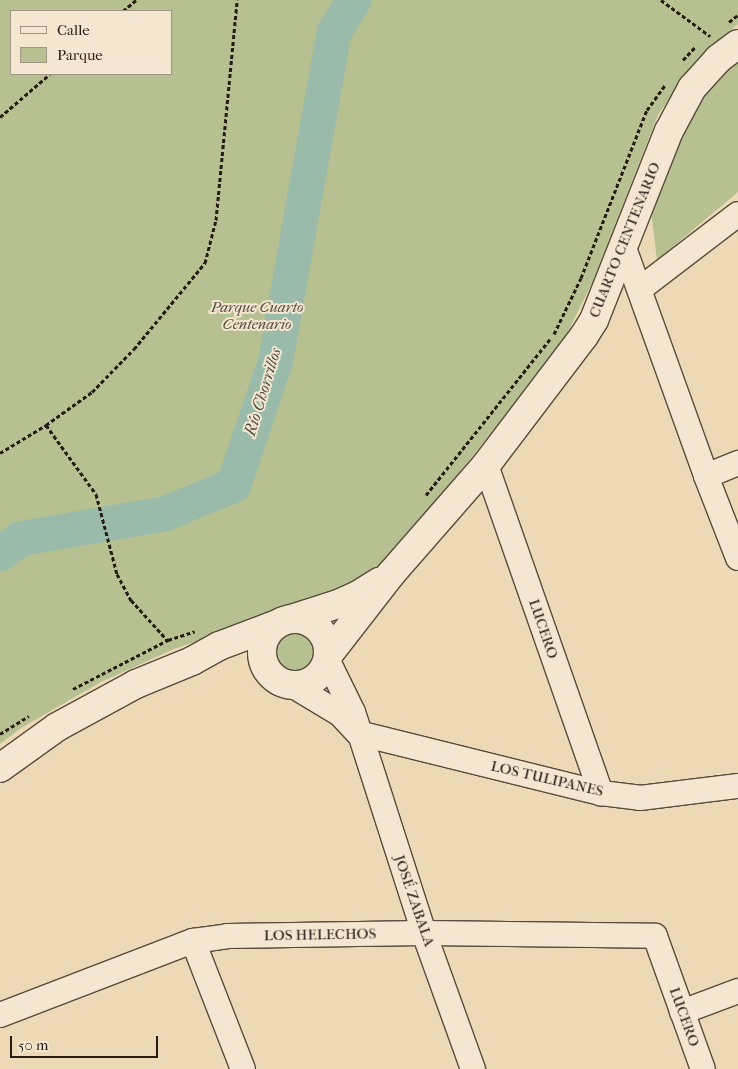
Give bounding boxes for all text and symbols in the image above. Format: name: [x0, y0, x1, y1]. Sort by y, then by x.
legend: [10, 10, 172, 75]
text: Calle: [57, 21, 90, 39]
text: Parque: [57, 46, 103, 64]
street label: CUARTO CENTENARIO: [586, 160, 664, 320]
park label: Parque Cuarto Centenario: [211, 298, 303, 333]
water label: Río Chorrillos: [241, 346, 285, 438]
street label: LUCERO: [524, 597, 562, 661]
street label: LOS TULIPANES: [489, 757, 605, 801]
street label: JOSÉ ZABALA: [390, 853, 438, 949]
street label: LOS HELECHOS: [264, 925, 376, 945]
street label: LUCERO: [665, 985, 703, 1049]
scale bar: [12, 1026, 160, 1058]
text: 50 m: [18, 1036, 48, 1054]

